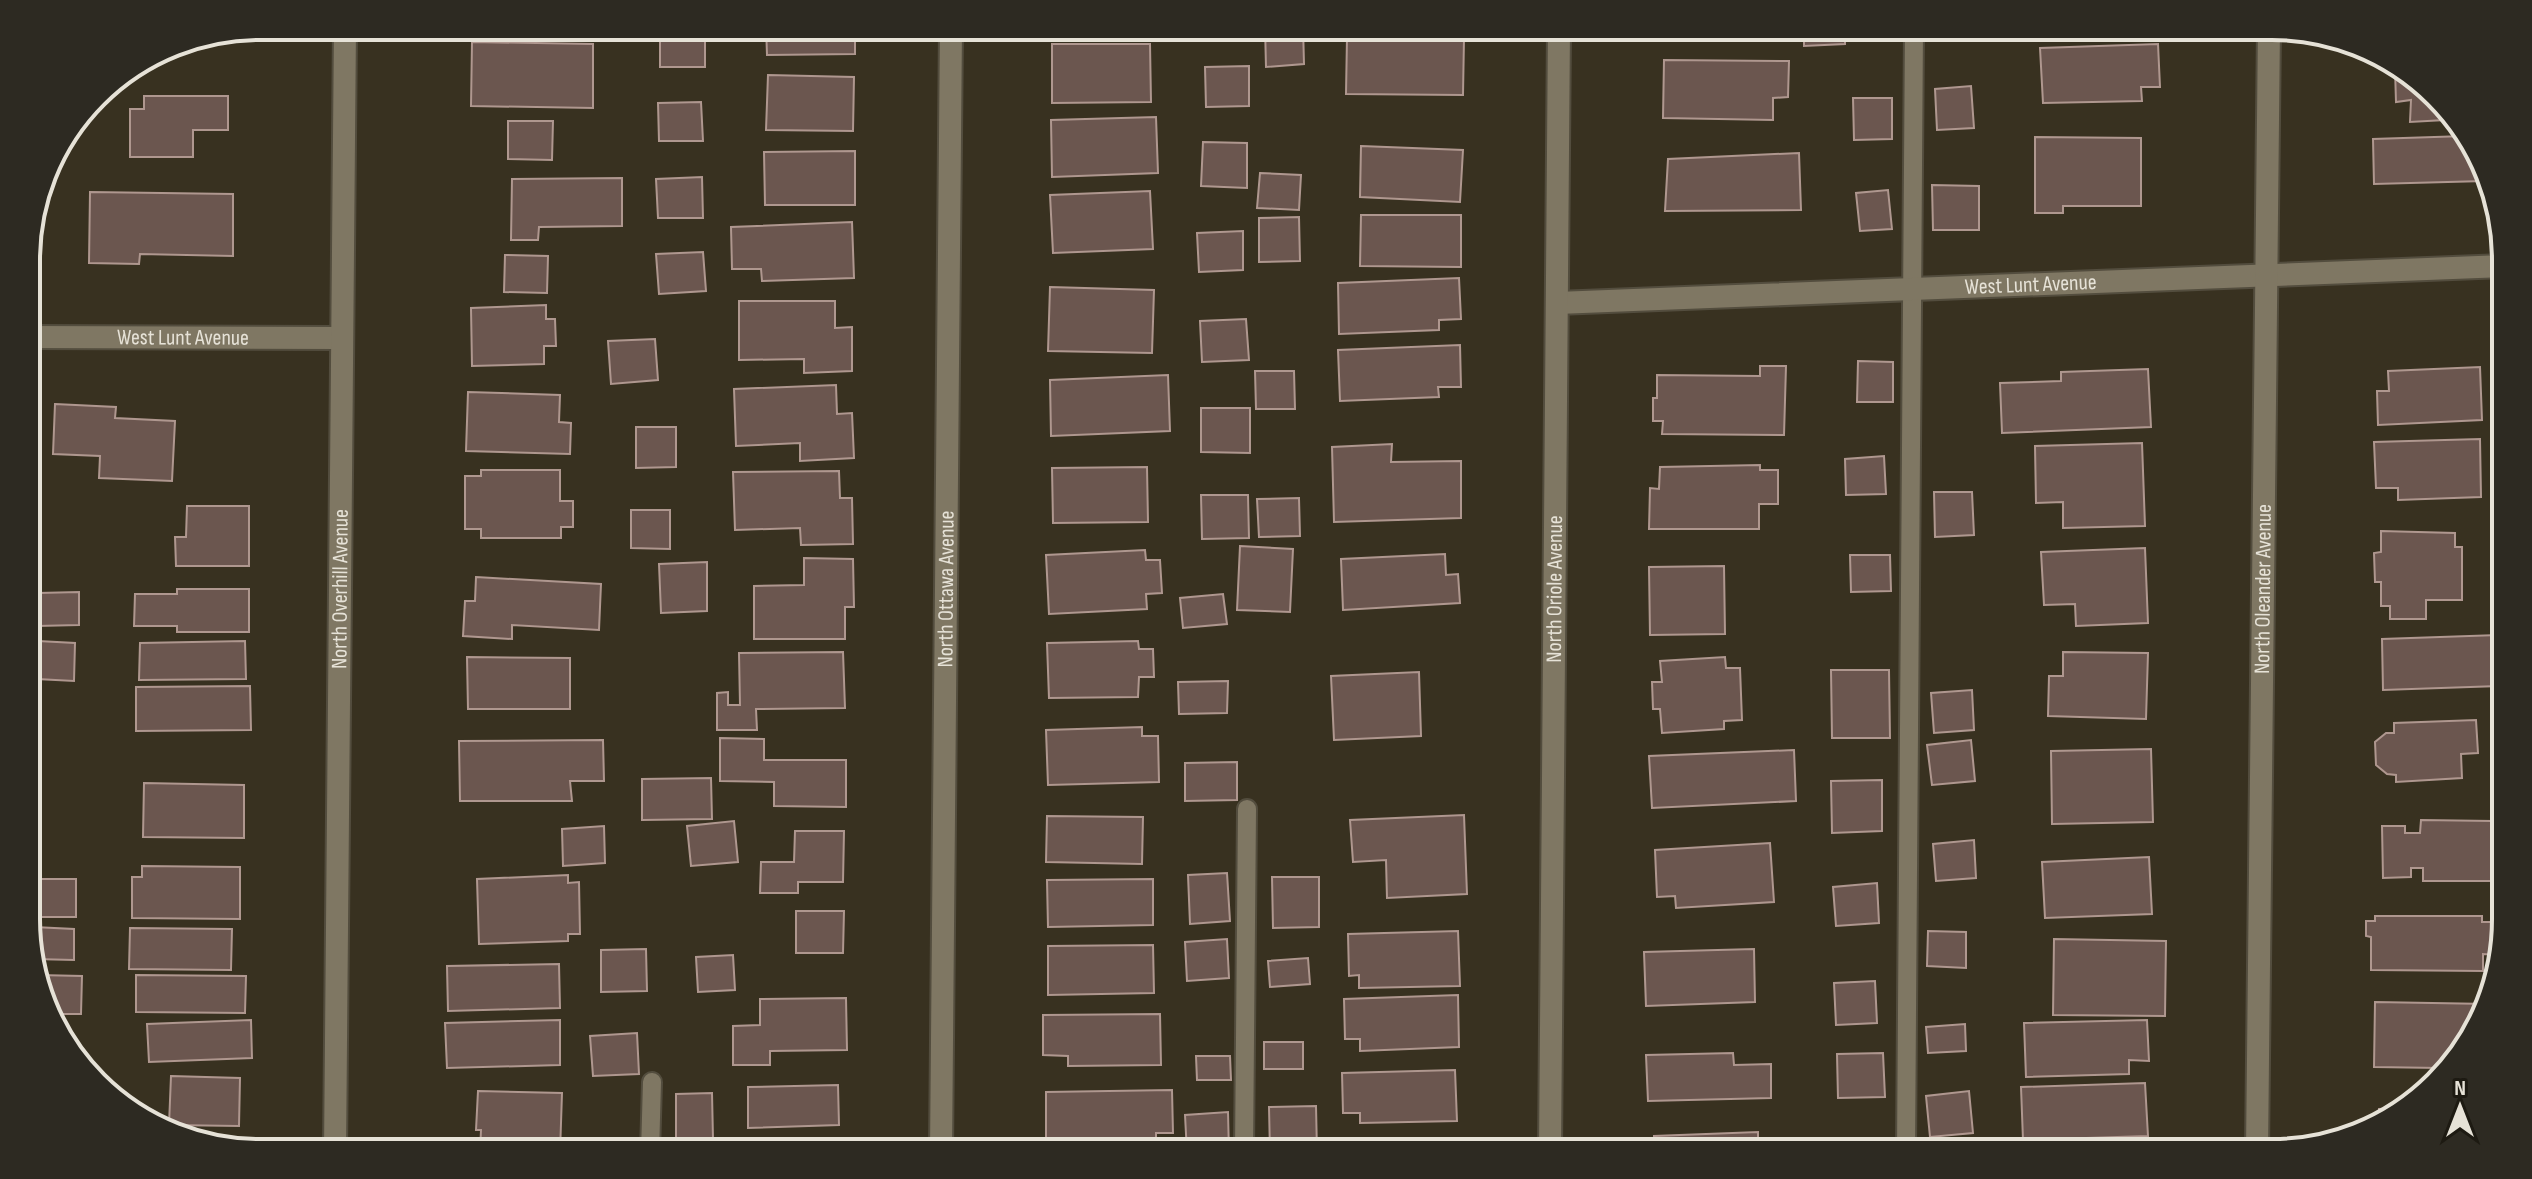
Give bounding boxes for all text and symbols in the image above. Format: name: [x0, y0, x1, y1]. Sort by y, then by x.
street label: West Lunt Avenue: [1964, 268, 2097, 301]
street label: West Lunt Avenue: [117, 324, 249, 351]
street label: North Oleander Avenue: [2249, 504, 2277, 674]
street label: North Overhill Avenue: [326, 509, 354, 669]
street label: North Ottawa Avenue: [932, 510, 960, 668]
street label: North Oriole Avenue: [1540, 515, 1569, 663]
north arrow: [2420, 1067, 2500, 1147]
text: N: [2454, 1075, 2466, 1102]

